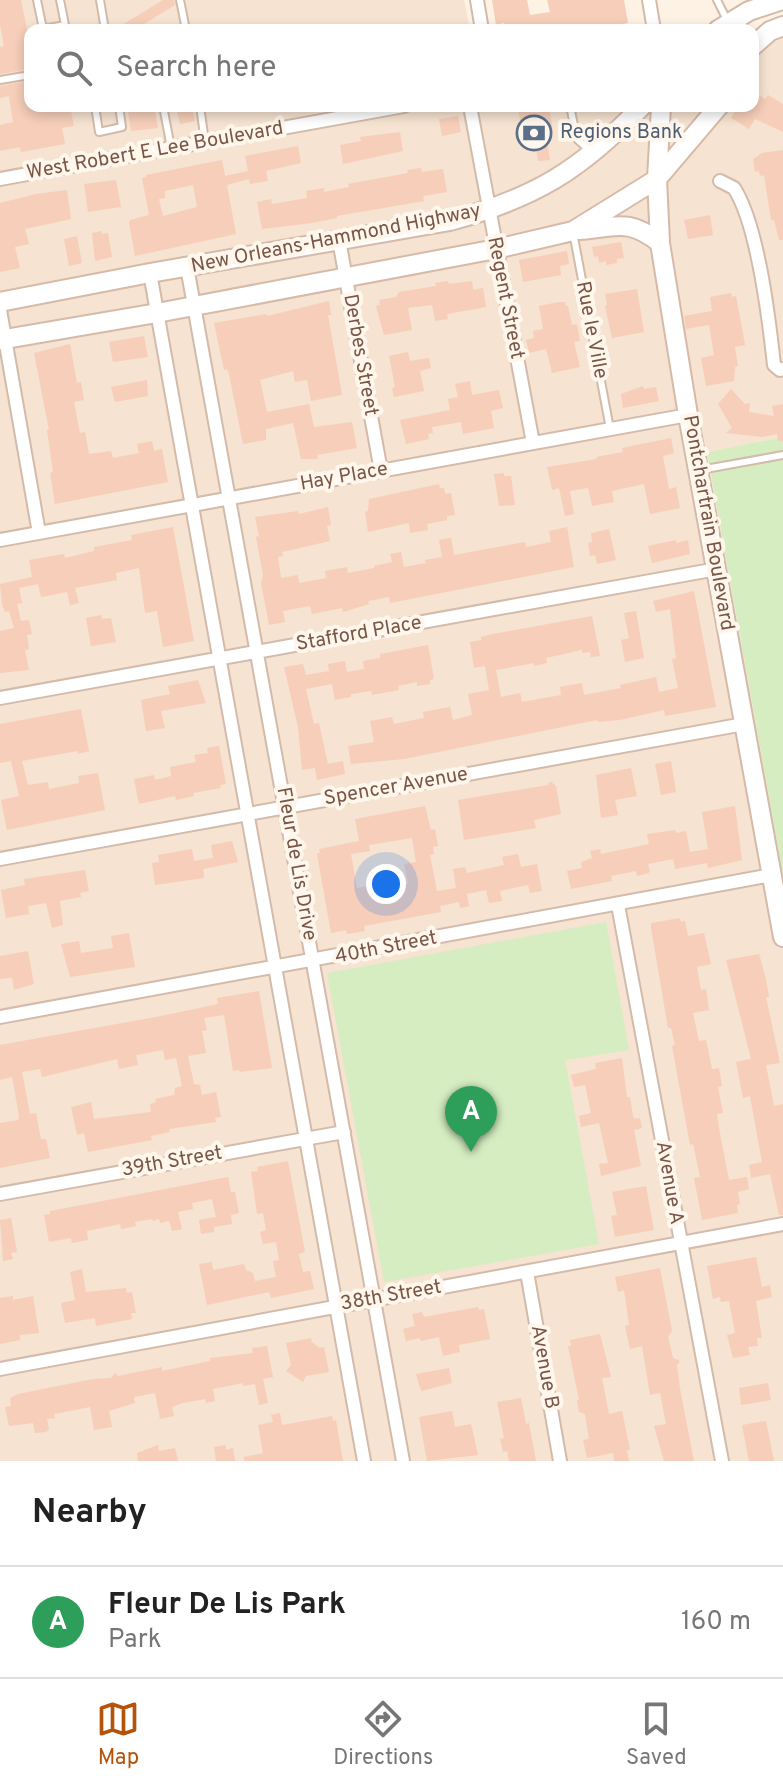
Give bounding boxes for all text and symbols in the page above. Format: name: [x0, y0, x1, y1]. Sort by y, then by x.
search box: [24, 24, 759, 112]
icon: search: [52, 46, 96, 90]
text: Search here: [116, 50, 276, 87]
bank icon: Regions Bank: [515, 114, 553, 152]
street label: West Robert E Lee Boulevard: [25, 116, 285, 186]
place label: Regions Bank: [560, 120, 683, 146]
street label: New Orleans-Hammond Highway: [189, 198, 483, 280]
street label: Regent Street: [480, 234, 530, 362]
street label: Rue le Ville: [569, 279, 613, 381]
street label: Derbes Street: [336, 292, 384, 418]
street label: Pontchartrain Boulevard: [676, 413, 740, 633]
street label: Hay Place: [298, 456, 390, 498]
street label: Stafford Place: [294, 610, 424, 658]
street label: Spencer Avenue: [322, 762, 470, 812]
street label: Fleur de Lis Drive: [270, 785, 322, 943]
your location: [366, 864, 406, 904]
street label: 40th Street: [333, 925, 439, 971]
pin: A: [445, 1086, 497, 1152]
street label: Avenue A: [649, 1139, 689, 1227]
street label: 39th Street: [120, 1140, 224, 1184]
street label: 38th Street: [338, 1274, 444, 1318]
street label: Avenue B: [524, 1323, 564, 1411]
text: Nearby: [32, 1492, 147, 1535]
text: Fleur De Lis Park: [108, 1587, 346, 1624]
text: A: [49, 1606, 67, 1639]
text: 160 m: [681, 1606, 751, 1639]
text: Park: [108, 1624, 162, 1657]
tab: Map: [96, 1697, 140, 1772]
tab: Directions: [333, 1697, 433, 1772]
tab: Saved: [626, 1697, 687, 1772]

